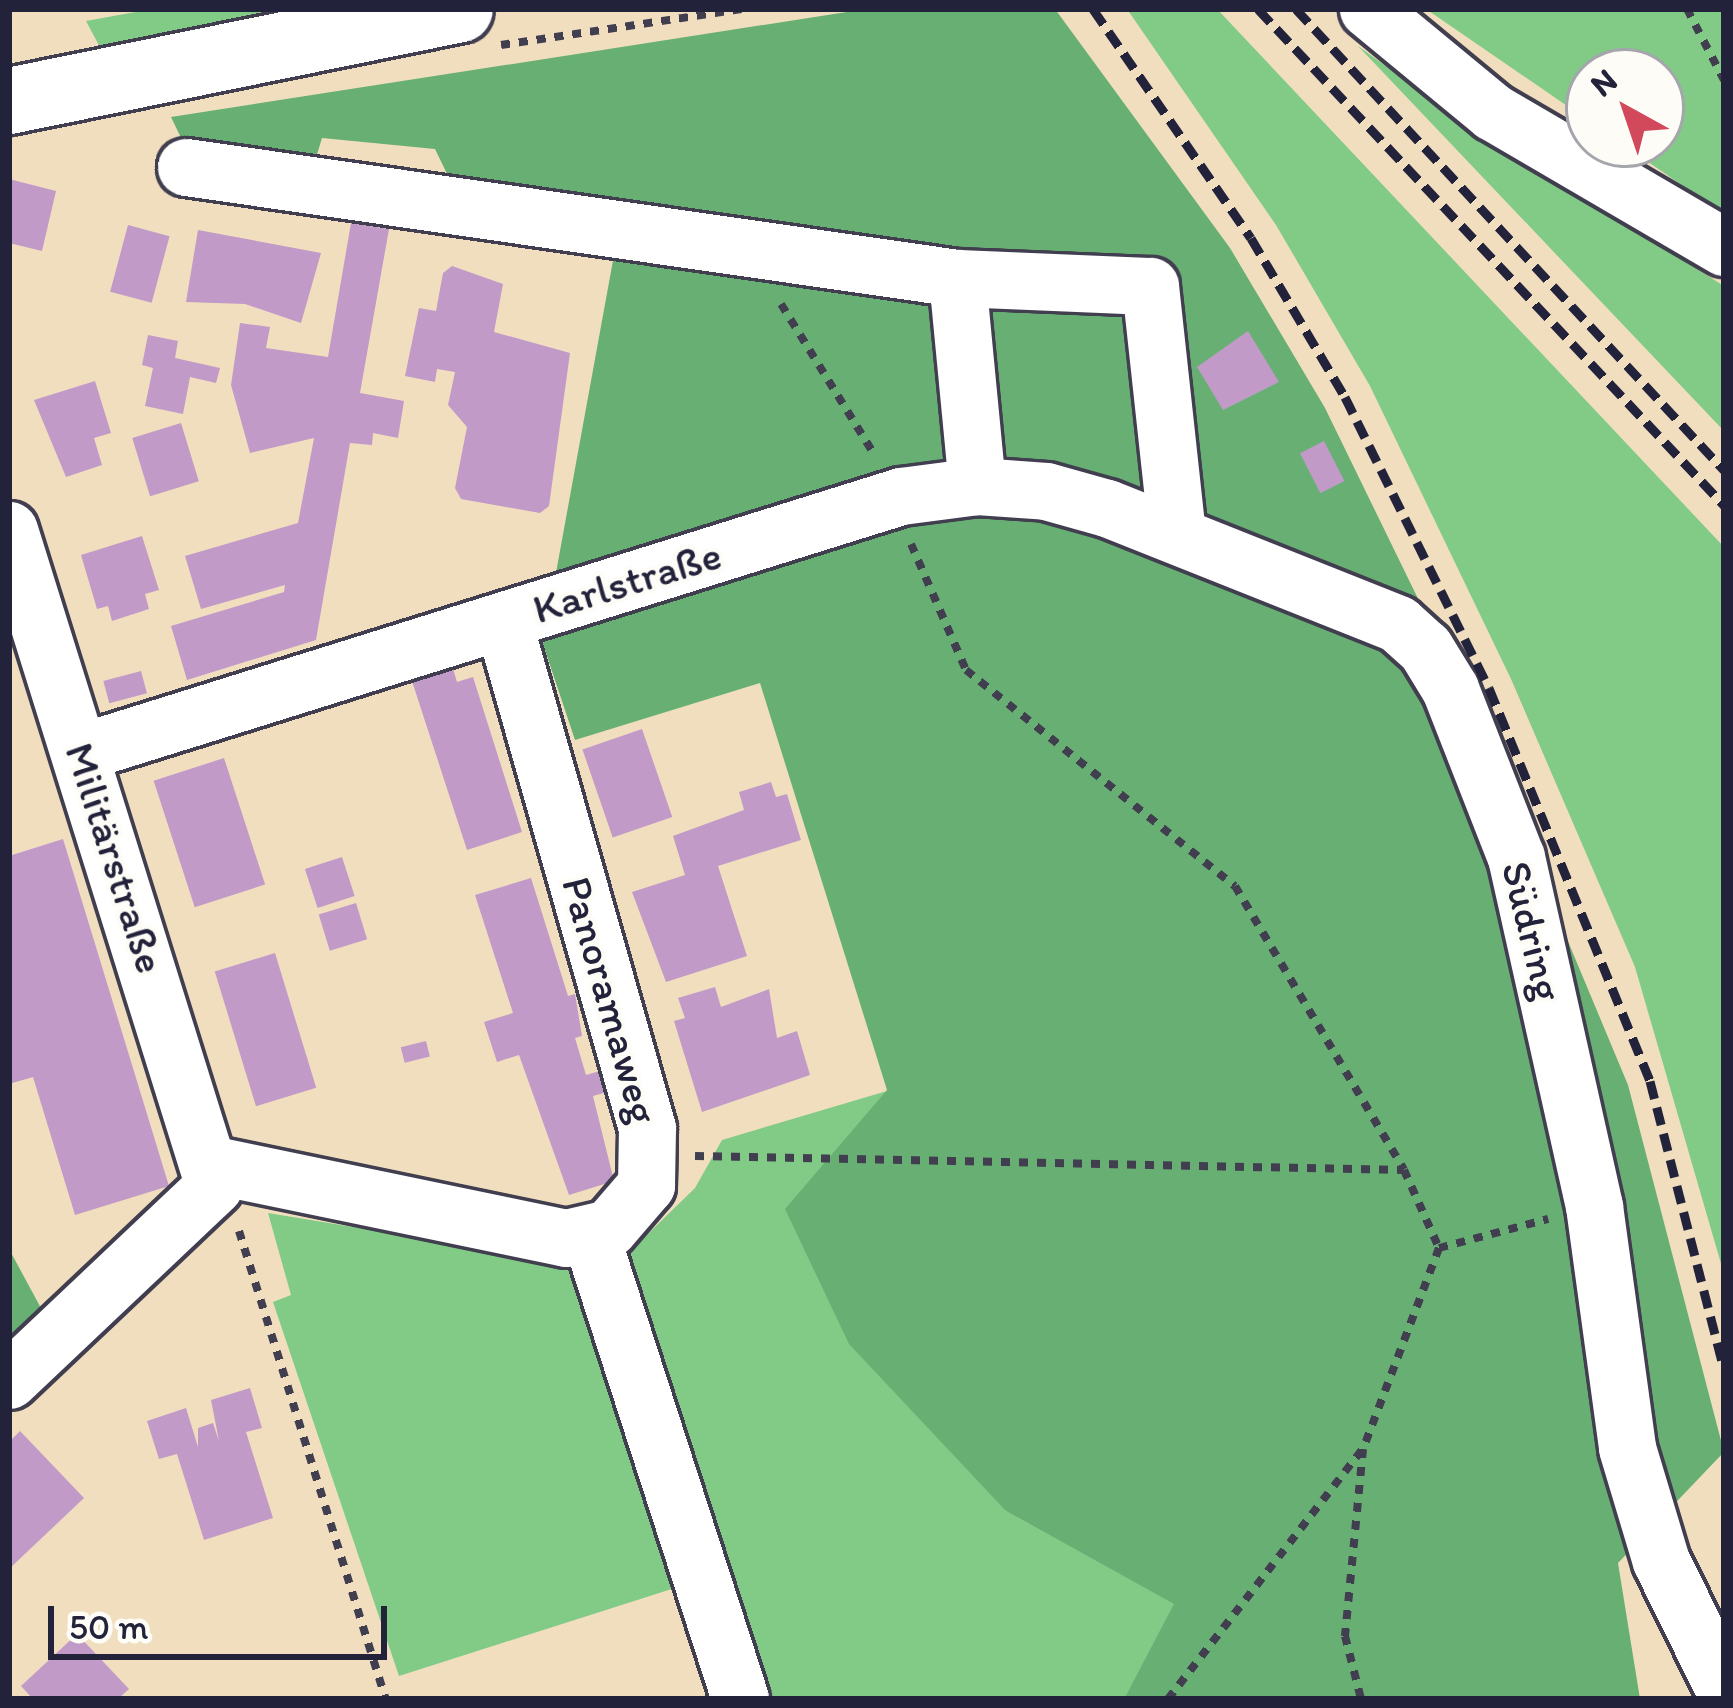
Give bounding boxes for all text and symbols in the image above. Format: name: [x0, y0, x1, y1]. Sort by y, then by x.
north arrow: [1565, 48, 1685, 168]
text: N: [1582, 60, 1625, 104]
street label: Karlstraße: [527, 529, 727, 635]
street label: Militärstraße: [54, 736, 176, 980]
street label: Südring: [1490, 856, 1574, 1006]
street label: Panoramaweg: [551, 871, 669, 1129]
scale bar: [54, 1582, 393, 1656]
text: 50 m: [69, 1605, 148, 1648]

